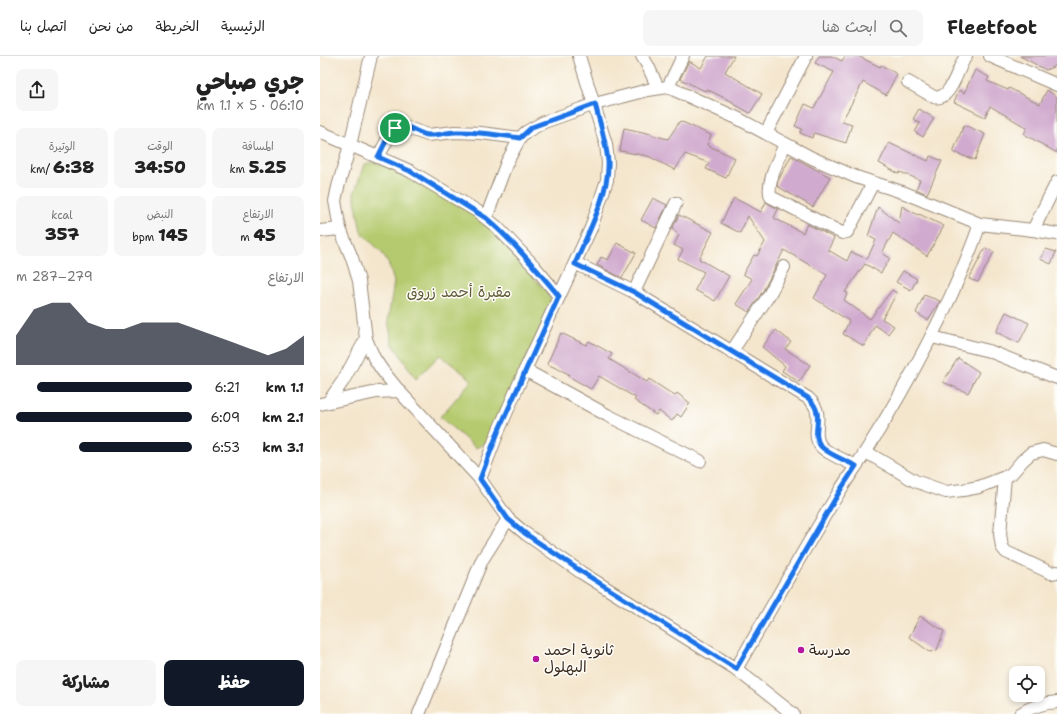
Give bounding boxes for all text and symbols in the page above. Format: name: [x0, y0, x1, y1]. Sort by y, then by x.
search box: [643, 10, 923, 46]
text: Fleetfoot: [947, 15, 1037, 40]
text: اتصل بنا: [20, 17, 67, 35]
text: من نحن: [89, 17, 133, 35]
text: الخريطة: [155, 17, 199, 35]
text: الرئيسية: [221, 17, 265, 35]
text: ابحث هنا: [822, 17, 877, 37]
icon: search: [887, 17, 909, 39]
text: جري صباحي: [196, 67, 304, 96]
button: share: [16, 69, 58, 111]
text: 06:10 · 5 × 1.1 km: [196, 97, 304, 114]
pin: [378, 111, 412, 145]
icon: arrive: [384, 117, 406, 139]
text: الوتيرة: [49, 139, 75, 154]
text: الوقت: [147, 139, 173, 154]
text: المسافة: [242, 139, 274, 154]
text: 6:38: [53, 156, 94, 178]
text: 34:50: [134, 156, 186, 178]
text: 5.25: [249, 156, 287, 178]
text: /km: [30, 162, 53, 177]
text: km: [229, 162, 249, 177]
text: النبض: [147, 207, 173, 222]
text: الارتفاع: [243, 207, 273, 222]
text: kcal: [51, 208, 73, 223]
text: 357: [45, 223, 79, 245]
text: 145: [158, 224, 188, 246]
text: 45: [254, 224, 276, 246]
text: bpm: [132, 230, 158, 245]
text: m: [240, 230, 254, 245]
text: 279–287 m: [16, 268, 93, 285]
text: الارتفاع: [268, 269, 304, 286]
park label: مقبرة أحمد زروق: [407, 282, 511, 302]
text: 6:21: [215, 379, 240, 396]
text: 1.1 km: [266, 379, 304, 396]
text: 6:09: [210, 409, 240, 426]
text: 2.1 km: [262, 409, 304, 426]
text: 6:53: [212, 439, 240, 456]
text: 3.1 km: [262, 439, 304, 456]
place label: ثانوية احمد البهلول: [544, 640, 614, 677]
place label: مدرسة: [809, 640, 851, 660]
marker: مدرسة: [796, 645, 806, 655]
marker: ثانوية احمد البهلول: [531, 654, 541, 664]
button: مشاركة: [16, 660, 156, 706]
button: حفظ: [164, 660, 304, 706]
map controls: [1009, 666, 1045, 702]
button: locate: [1009, 666, 1045, 702]

